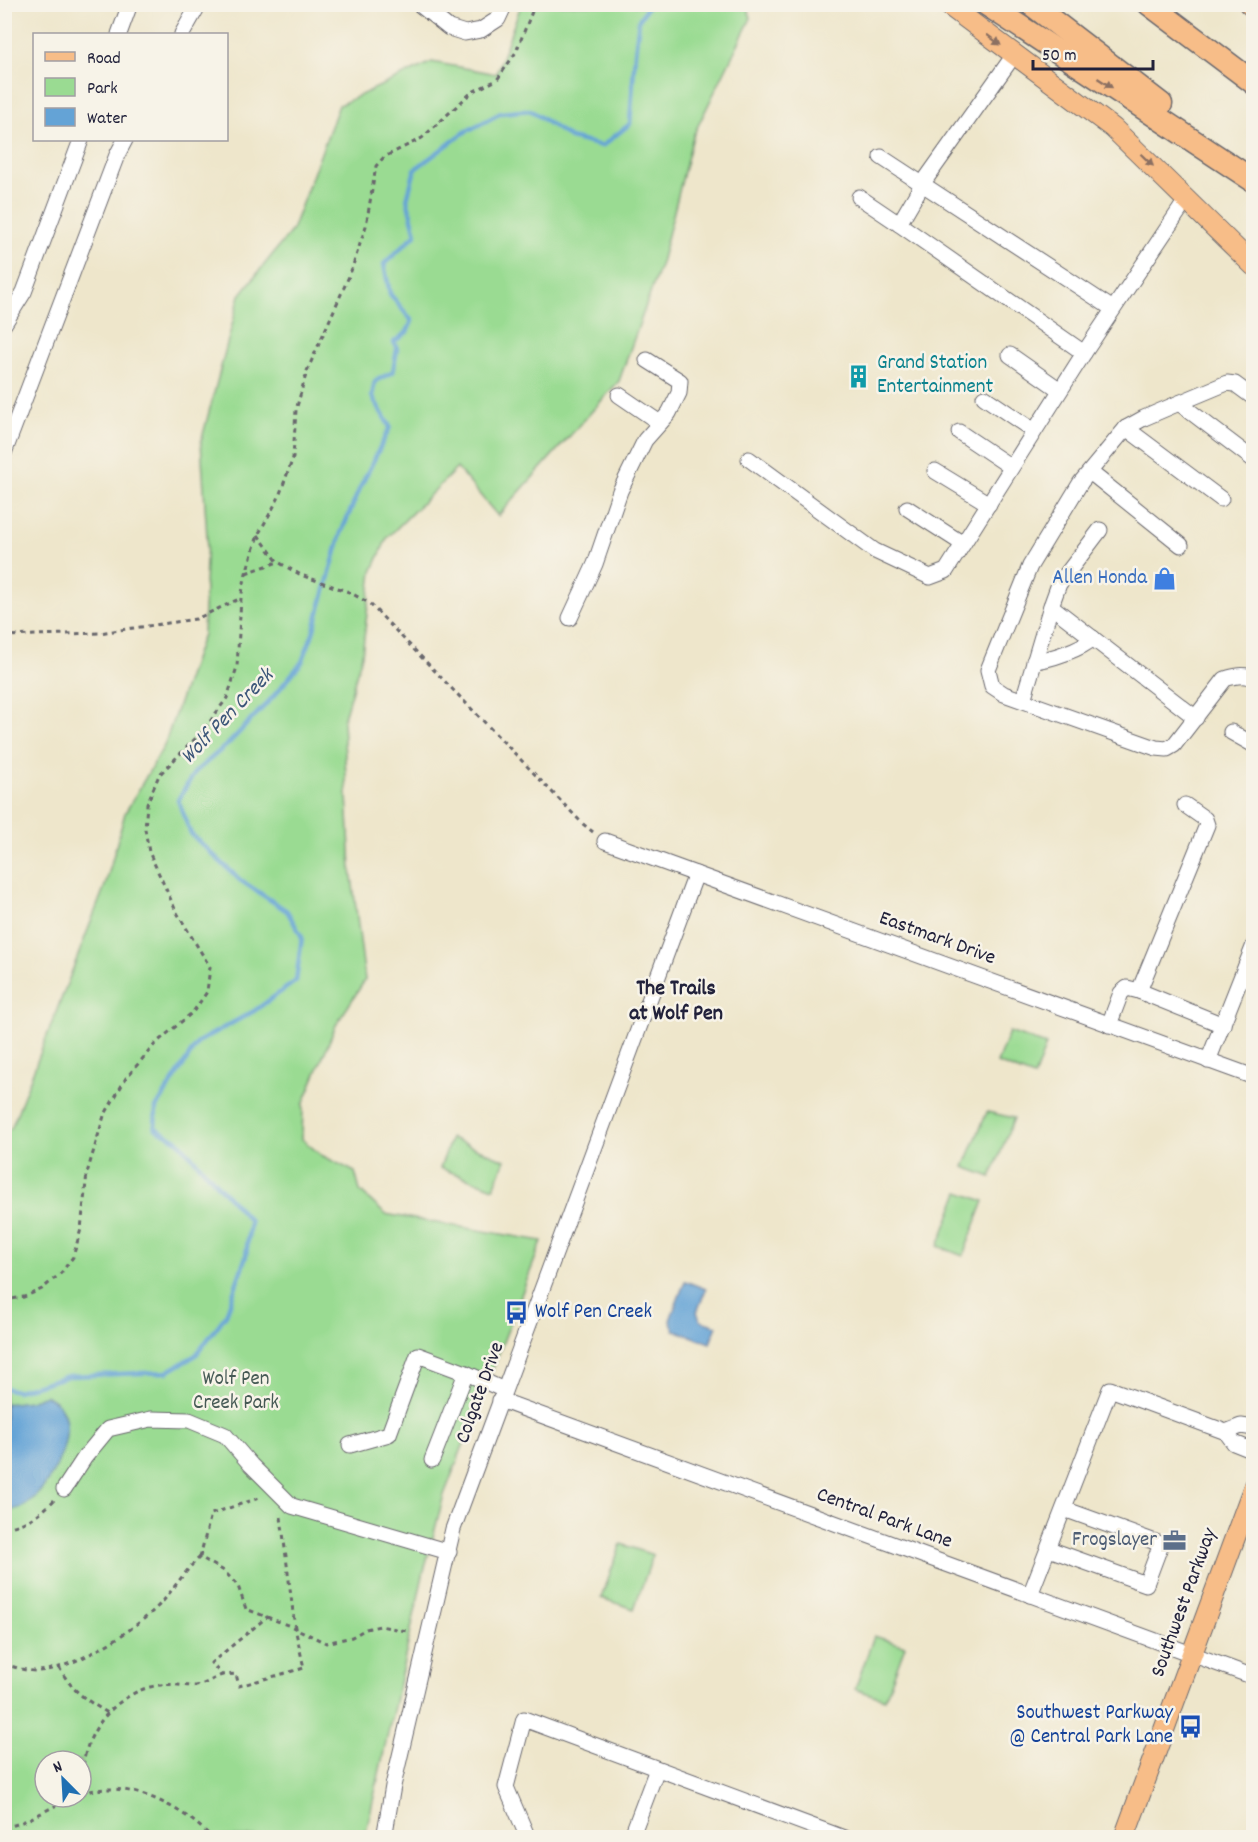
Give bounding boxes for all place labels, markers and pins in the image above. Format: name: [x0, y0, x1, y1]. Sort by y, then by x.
place label: Grand Station Entertainment: [877, 349, 994, 403]
building icon: Grand Station Entertainment: [846, 363, 872, 389]
place label: Allen Honda: [1052, 564, 1148, 594]
shop icon: Allen Honda: [1152, 566, 1178, 592]
place label: Wolf Pen Creek: [535, 1298, 652, 1328]
bus stop icon: Wolf Pen Creek: [504, 1300, 530, 1326]
place label: Frogslayer: [1072, 1526, 1157, 1556]
office icon: Frogslayer: [1162, 1528, 1188, 1554]
place label: Southwest Parkway @ Central Park Lane: [1009, 1699, 1173, 1753]
bus stop icon: Southwest Parkway @ Central Park Lane: [1178, 1713, 1204, 1739]

